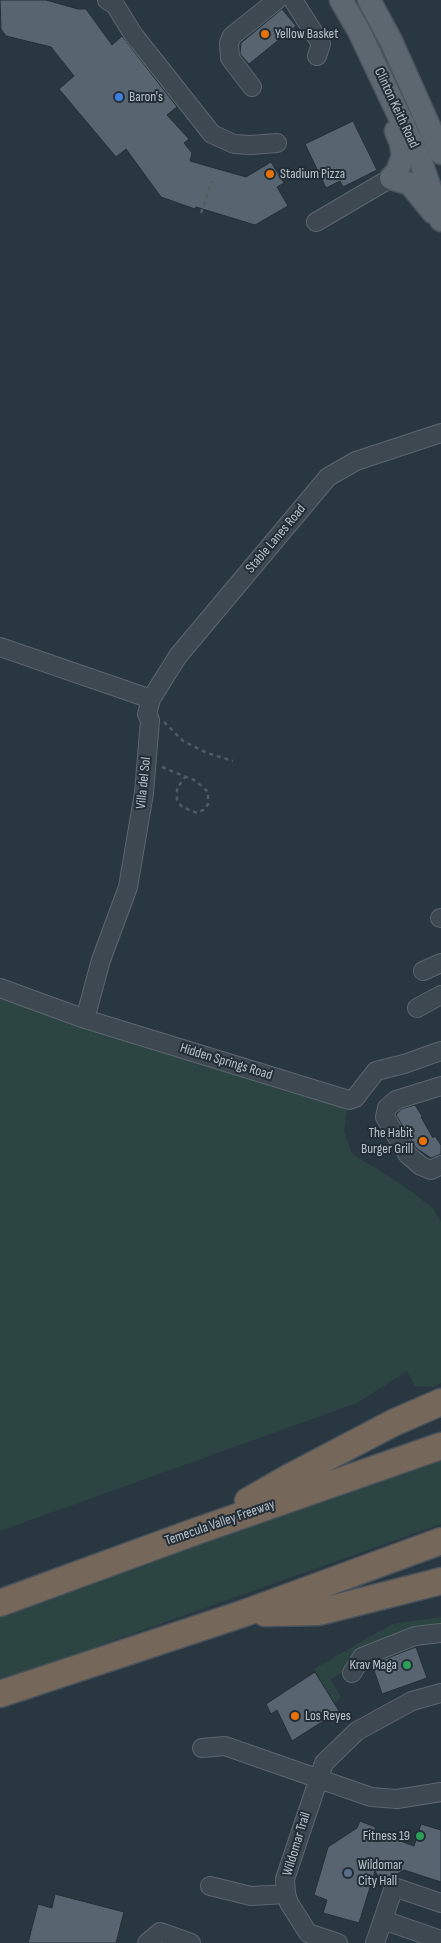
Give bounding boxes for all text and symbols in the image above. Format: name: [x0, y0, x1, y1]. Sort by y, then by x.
place label: Yellow Basket: [275, 26, 338, 42]
marker: Yellow Basket: [259, 28, 271, 40]
street label: Clinton Keith Road: [370, 65, 422, 151]
place label: Baron's: [129, 89, 163, 105]
marker: Baron's: [113, 91, 125, 103]
place label: Stadium Pizza: [280, 166, 345, 182]
marker: Stadium Pizza: [264, 168, 276, 180]
street label: Stable Lanes Road: [242, 501, 310, 577]
street label: Villa del Sol: [133, 756, 155, 810]
street label: Hidden Springs Road: [178, 1040, 274, 1084]
place label: The Habit Burger Grill: [361, 1125, 413, 1158]
marker: The Habit Burger Grill: [417, 1135, 429, 1147]
street label: Temecula Valley Freeway: [163, 1496, 277, 1550]
place label: Krav Maga: [350, 1657, 397, 1673]
marker: Krav Maga: [401, 1659, 413, 1671]
place label: Los Reyes: [305, 1708, 351, 1724]
marker: Los Reyes: [289, 1710, 301, 1722]
street label: Wildomar Trail: [279, 1810, 315, 1878]
place label: Fitness 19: [363, 1828, 410, 1844]
marker: Fitness 19: [414, 1830, 426, 1842]
place label: Wildomar City Hall: [358, 1857, 402, 1890]
marker: Wildomar City Hall: [342, 1867, 354, 1879]

